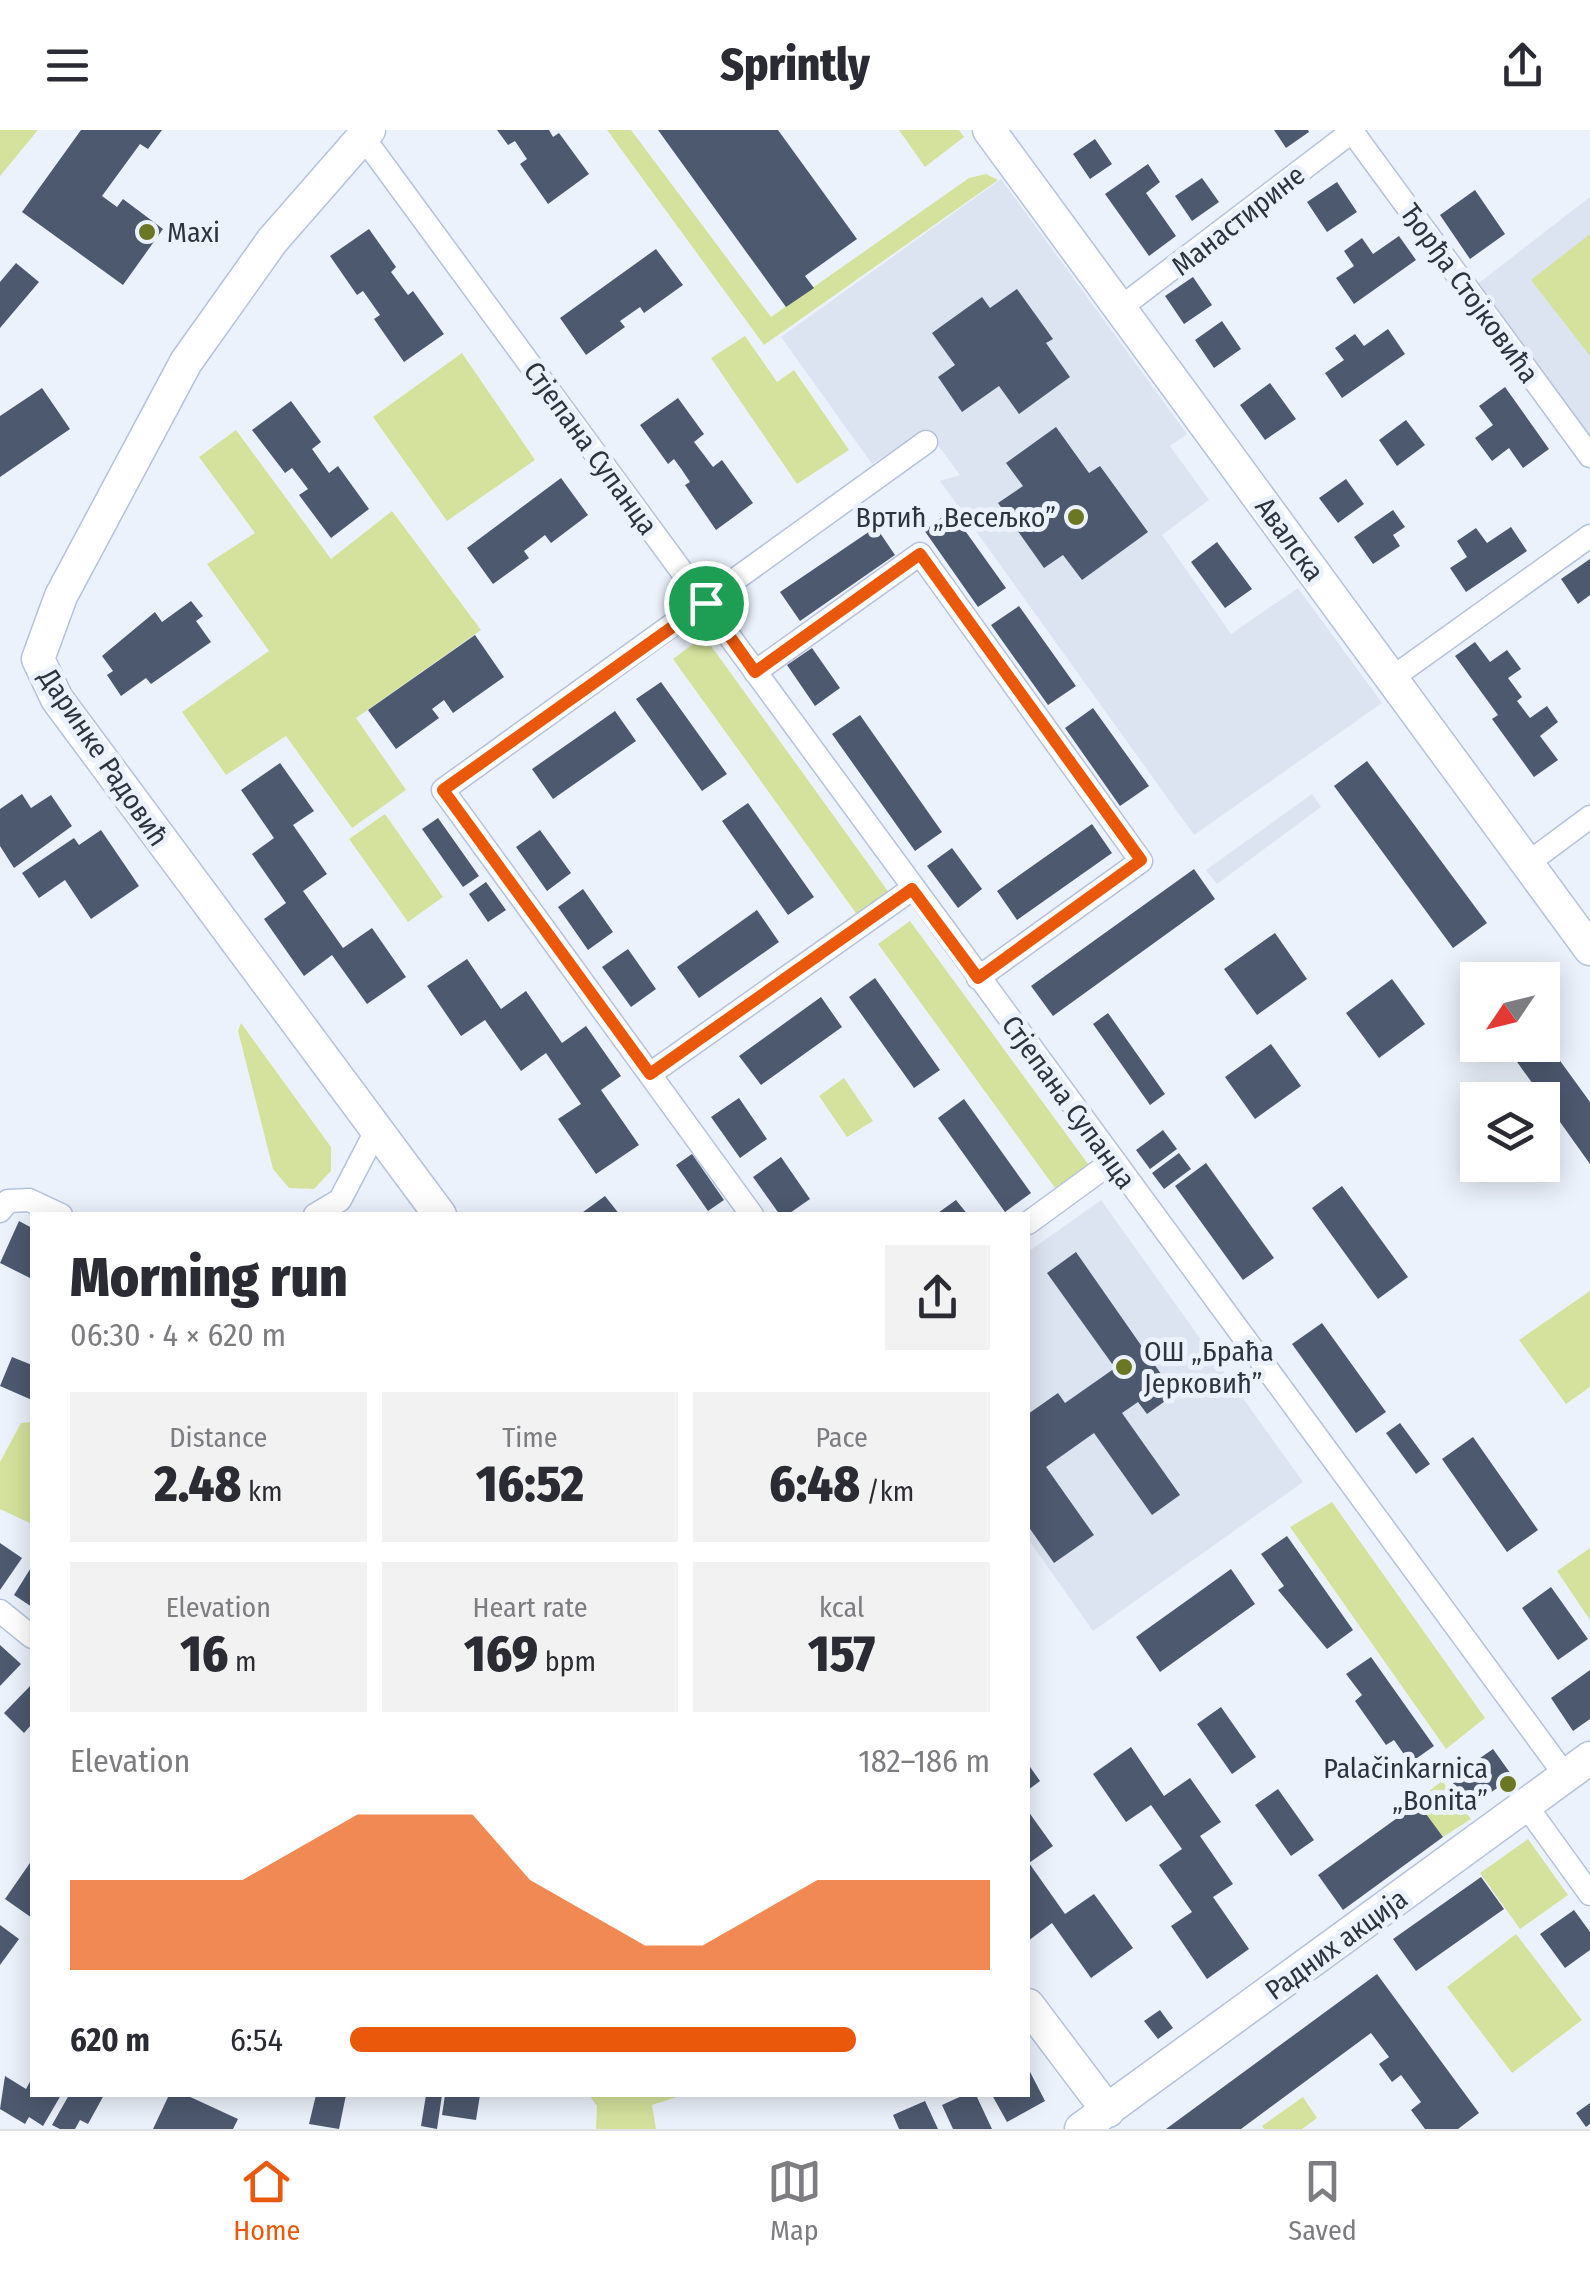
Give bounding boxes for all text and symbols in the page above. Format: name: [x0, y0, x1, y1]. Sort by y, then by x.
icon: menu: [40, 38, 95, 93]
text: Sprintly: [720, 38, 870, 92]
icon: share: [1495, 38, 1550, 93]
street label: Манастирине: [1165, 158, 1311, 282]
street label: Ђорђа Стојковића: [1393, 197, 1546, 389]
place label: Maxi: [167, 216, 220, 249]
marker: Maxi: [136, 221, 158, 243]
street label: Стјепана Супанца: [517, 355, 664, 541]
street label: Авалска: [1248, 491, 1331, 587]
place label: Вртић „Весељко”: [856, 501, 1056, 534]
marker: Вртић „Весељко”: [1065, 506, 1087, 528]
pin: [664, 561, 749, 646]
icon: arrive: [679, 576, 734, 631]
street label: Даринке Радовић: [31, 661, 175, 852]
north arrow: [1460, 962, 1560, 1062]
map controls: [1460, 962, 1560, 1182]
street label: Стјепана Супанца: [995, 1009, 1142, 1195]
button: layers: [1460, 1082, 1560, 1182]
text: Morning run: [70, 1245, 348, 1311]
button: share: [885, 1245, 990, 1350]
text: 06:30 · 4 × 620 m: [70, 1316, 286, 1354]
place label: ОШ „Браћа Јерковић”: [1144, 1335, 1274, 1400]
marker: ОШ „Браћа Јерковић”: [1113, 1356, 1135, 1378]
text: Distance: [169, 1421, 267, 1454]
text: Time: [502, 1421, 558, 1454]
text: Pace: [816, 1421, 868, 1454]
text: 2.48: [154, 1454, 241, 1514]
text: 16:52: [476, 1454, 584, 1514]
text: 6:48: [769, 1454, 860, 1514]
text: km: [241, 1475, 283, 1508]
text: /km: [860, 1475, 914, 1508]
text: Elevation: [166, 1591, 271, 1624]
text: Heart rate: [473, 1591, 587, 1624]
text: kcal: [819, 1591, 864, 1624]
text: 16: [180, 1624, 228, 1684]
text: 169: [464, 1624, 538, 1684]
text: 157: [808, 1624, 875, 1684]
text: m: [228, 1645, 257, 1678]
text: bpm: [538, 1645, 596, 1678]
text: Elevation: [70, 1742, 190, 1780]
text: 182–186 m: [858, 1742, 990, 1780]
place label: Palačinkarnica „Bonita”: [1323, 1752, 1488, 1817]
marker: Palačinkarnica „Bonita”: [1497, 1773, 1519, 1795]
street label: Радних акција: [1259, 1882, 1414, 2007]
text: 620 m: [70, 2021, 150, 2059]
text: 6:54: [230, 2021, 283, 2059]
tab: Home: [233, 2154, 300, 2247]
tab: Map: [767, 2154, 822, 2247]
tab: Saved: [1288, 2154, 1357, 2247]

